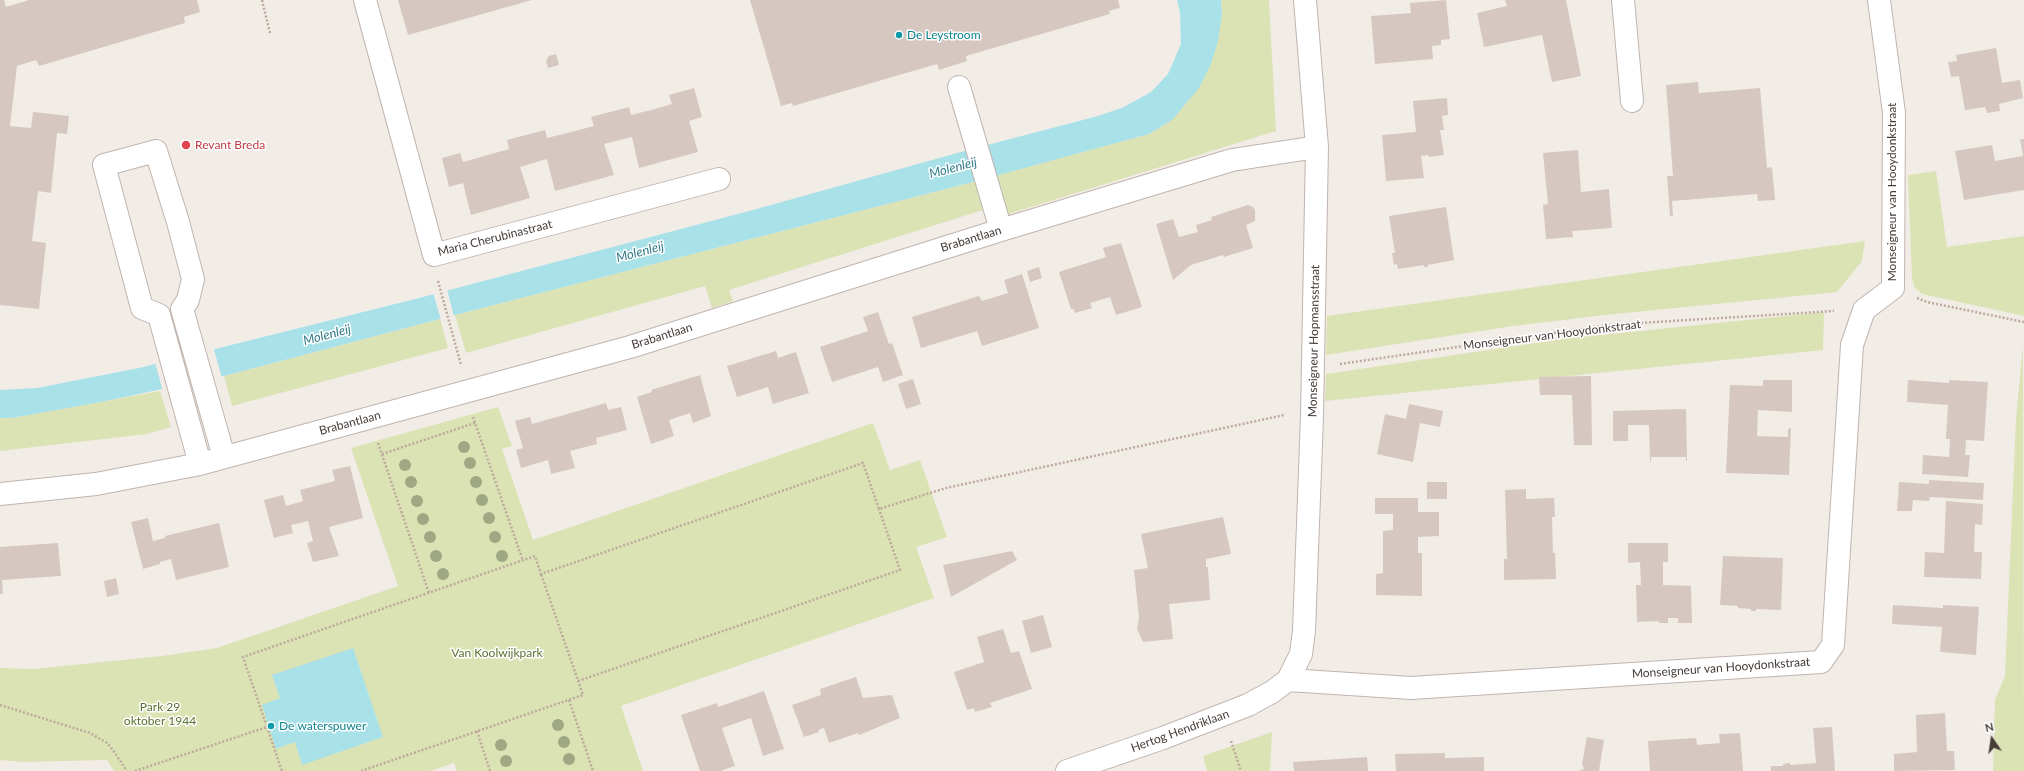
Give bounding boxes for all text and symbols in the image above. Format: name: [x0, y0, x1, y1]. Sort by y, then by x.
place label: De Leystroom: [907, 28, 981, 42]
marker: De Leystroom: [894, 30, 904, 40]
street label: Monseigneur van Hooydonkstraat: [1885, 103, 1899, 281]
place label: Revant Breda: [195, 138, 265, 152]
marker: Revant Breda: [180, 139, 192, 151]
water label: Molenleij: [927, 154, 979, 182]
street label: Maria Cherubinastraat: [436, 217, 554, 259]
street label: Brabantlaan: [939, 223, 1003, 255]
water label: Molenleij: [614, 238, 666, 266]
street label: Monseigneur Hopmansstraat: [1305, 265, 1323, 417]
street label: Monseigneur van Hooydonkstraat: [1462, 317, 1642, 353]
street label: Brabantlaan: [630, 320, 694, 352]
water label: Molenleij: [301, 321, 353, 349]
street label: Brabantlaan: [318, 408, 382, 438]
park label: Van Koolwijkpark: [451, 646, 543, 660]
street label: Monseigneur van Hooydonkstraat: [1631, 655, 1811, 681]
park label: Park 29 oktober 1944: [124, 700, 196, 728]
street label: Hertog Hendriklaan: [1129, 707, 1231, 755]
place label: De waterspuwer: [279, 719, 366, 733]
north arrow: [1972, 719, 2012, 759]
text: N: [1984, 720, 1995, 734]
marker: De waterspuwer: [266, 721, 276, 731]

